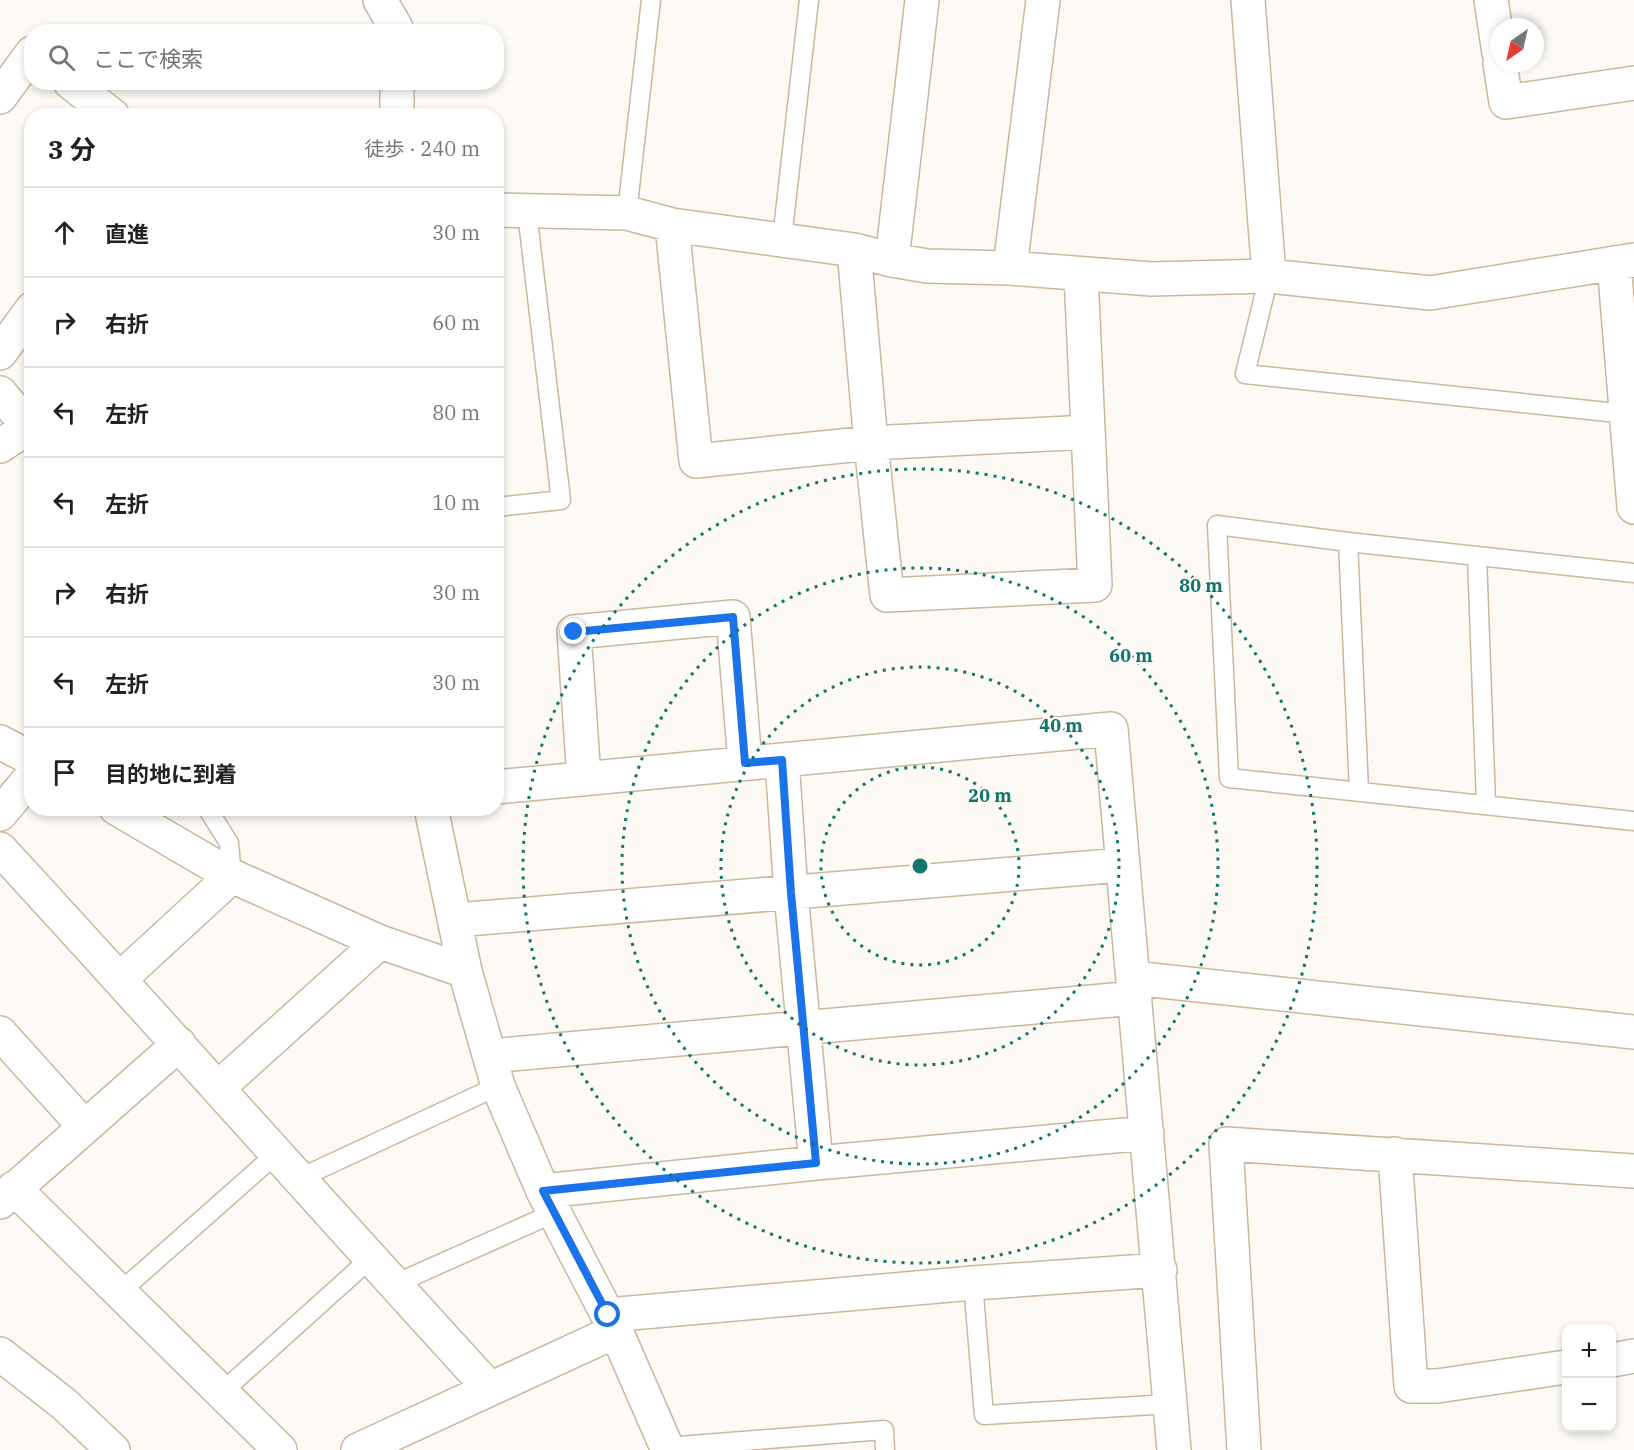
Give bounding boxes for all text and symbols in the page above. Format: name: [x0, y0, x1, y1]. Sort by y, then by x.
north arrow: [1490, 18, 1544, 72]
search box: [24, 24, 504, 90]
icon: search: [45, 41, 78, 74]
text: ここで検索: [93, 44, 203, 73]
text: 3 分: [48, 132, 96, 166]
text: 徒歩 · 240 m: [365, 135, 480, 162]
icon: ahead: [48, 216, 81, 249]
text: 直進: [105, 219, 149, 248]
text: 30 m: [432, 219, 480, 246]
icon: right: [48, 306, 81, 339]
text: 右折: [105, 309, 149, 338]
text: 60 m: [432, 309, 480, 336]
icon: left: [48, 396, 81, 429]
text: 左折: [105, 399, 149, 428]
text: 80 m: [432, 399, 480, 426]
icon: left: [48, 486, 81, 519]
text: 左折: [105, 489, 149, 518]
text: 10 m: [432, 489, 480, 516]
text: 80 m: [1179, 574, 1223, 597]
icon: right: [48, 576, 81, 609]
text: 右折: [105, 579, 149, 608]
text: 30 m: [432, 579, 480, 606]
route end: [560, 618, 586, 644]
text: 60 m: [1109, 644, 1153, 667]
icon: left: [48, 666, 81, 699]
text: 左折: [105, 669, 149, 698]
text: 30 m: [432, 669, 480, 696]
text: 40 m: [1039, 714, 1083, 737]
icon: arrive: [48, 756, 81, 789]
text: 目的地に到着: [105, 759, 237, 788]
text: 20 m: [968, 784, 1012, 807]
centre of rings: [910, 856, 930, 876]
route start: [594, 1301, 620, 1327]
map controls: [1562, 1324, 1616, 1432]
button: +: [1562, 1324, 1616, 1378]
button: −: [1562, 1378, 1616, 1432]

